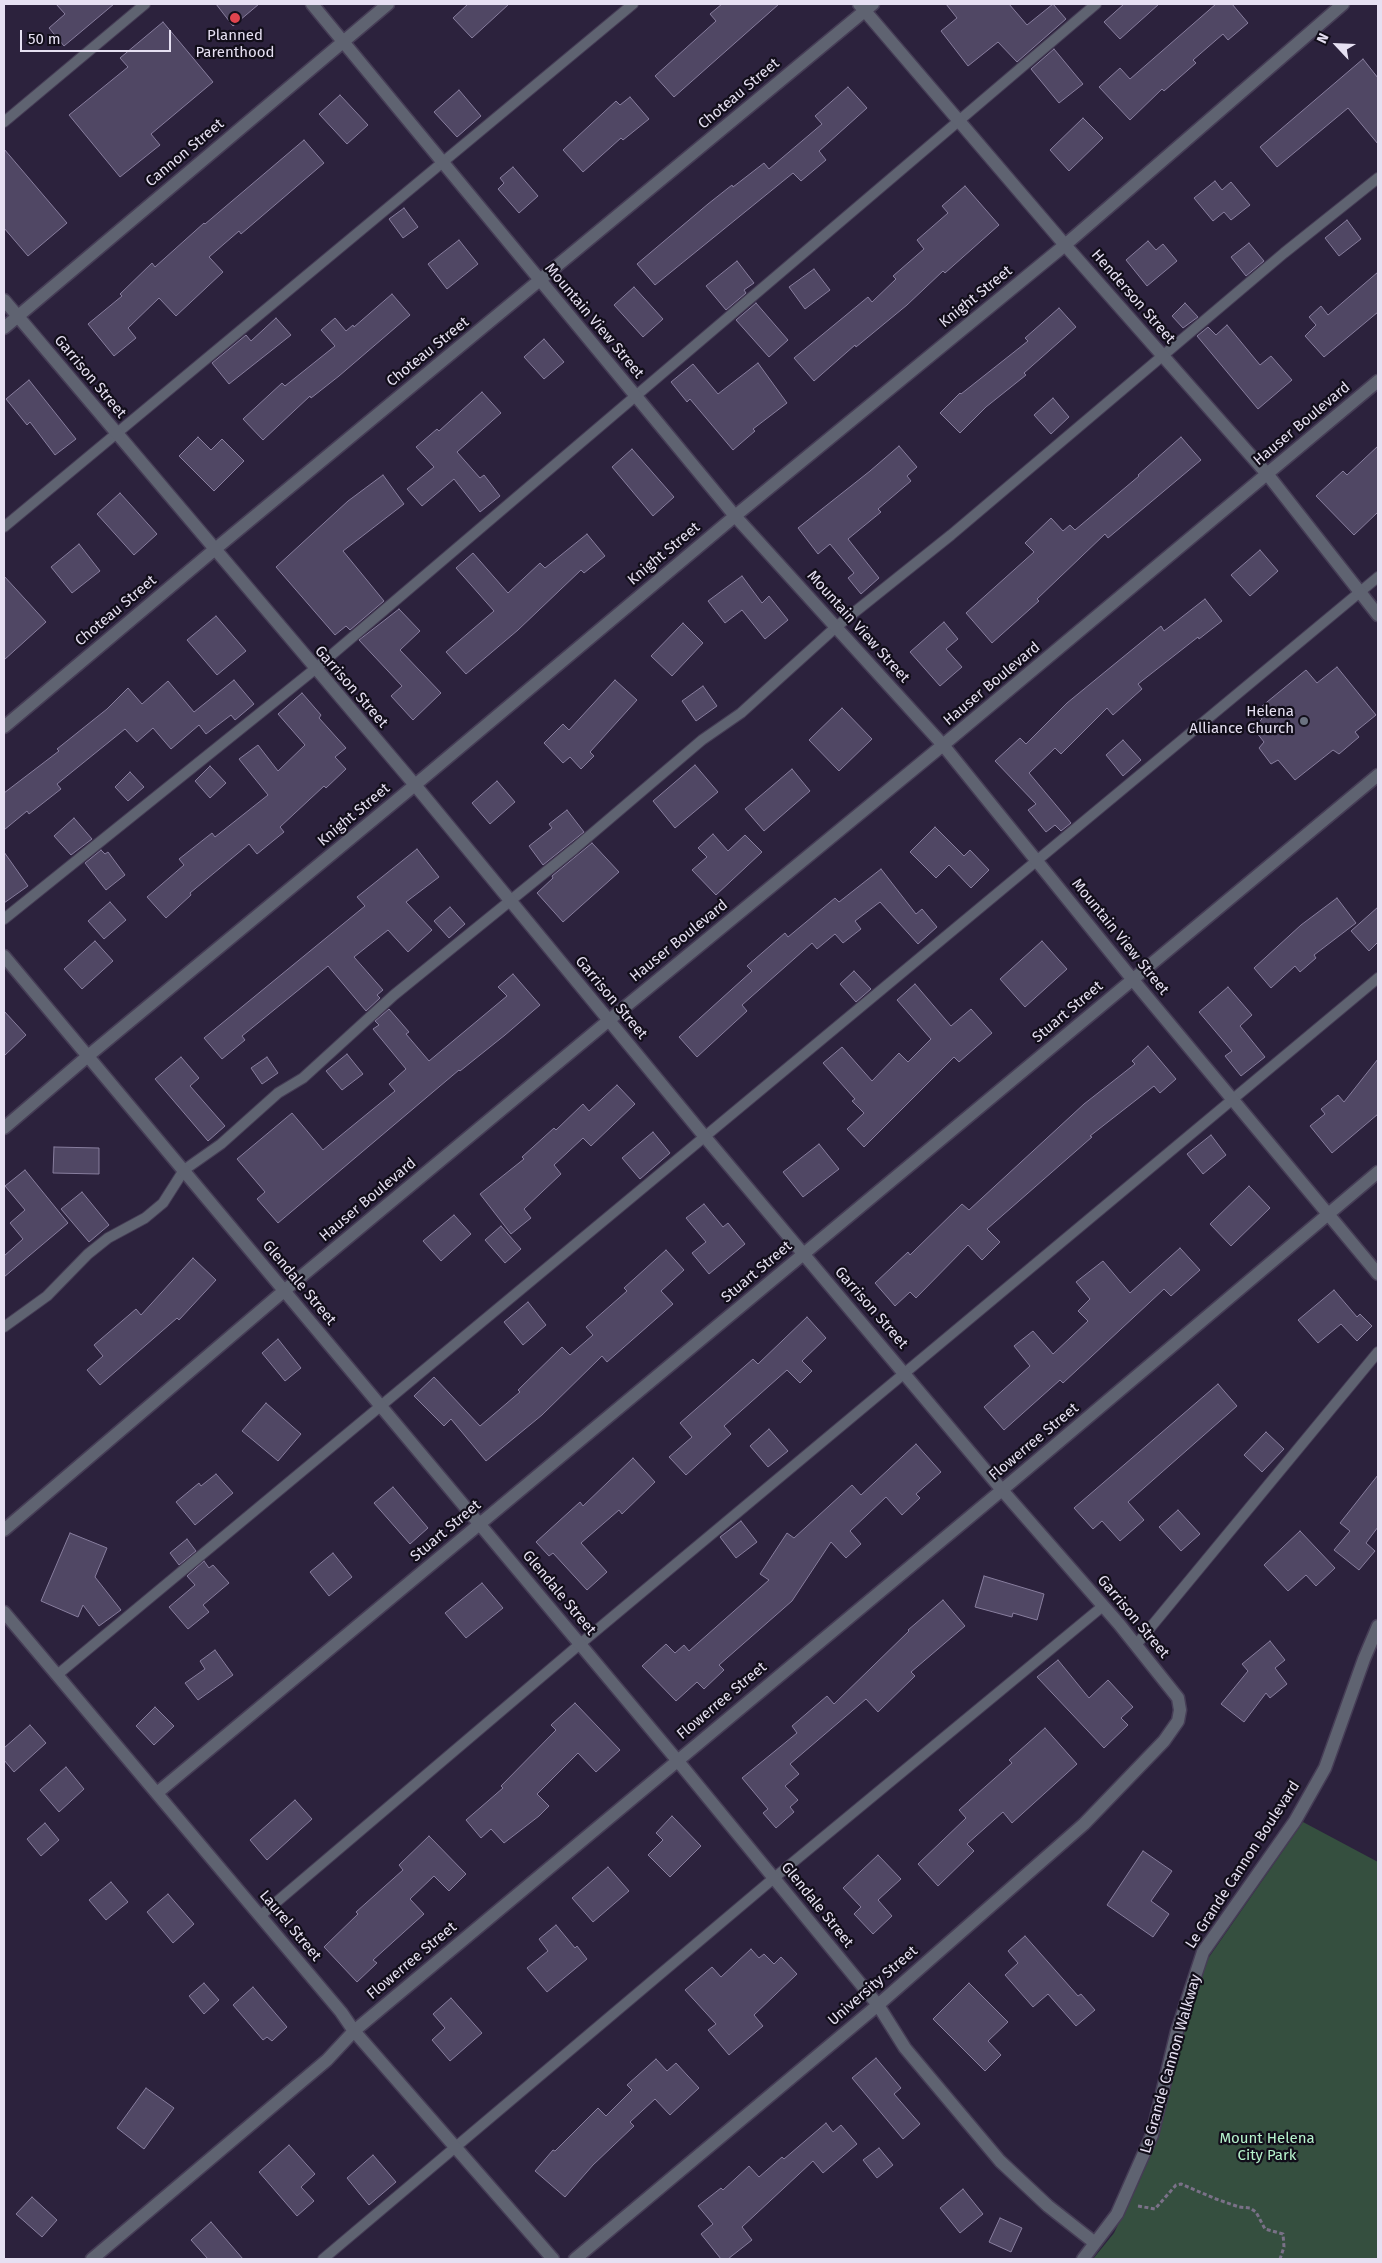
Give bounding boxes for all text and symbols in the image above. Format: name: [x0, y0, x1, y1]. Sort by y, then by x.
marker: Planned Parenthood: [228, 11, 242, 25]
scale bar: [22, 20, 174, 52]
north arrow: [1312, 20, 1362, 70]
place label: Planned Parenthood: [195, 27, 275, 62]
text: 50 m: [28, 30, 61, 48]
text: N: [1313, 31, 1333, 46]
street label: Choteau Street: [695, 55, 783, 133]
street label: Cannon Street: [142, 115, 228, 191]
street label: Henderson Street: [1087, 246, 1179, 348]
street label: Mountain View Street: [541, 260, 647, 382]
street label: Knight Street: [936, 262, 1016, 332]
street label: Choteau Street: [383, 313, 473, 391]
street label: Garrison Street: [50, 332, 130, 422]
street label: Hauser Boulevard: [1250, 378, 1354, 470]
street label: Knight Street: [624, 519, 704, 589]
street label: Mountain View Street: [803, 567, 913, 687]
street label: Choteau Street: [72, 572, 160, 650]
street label: Hauser Boulevard: [940, 638, 1044, 730]
street label: Garrison Street: [311, 642, 391, 732]
place label: Helena Alliance Church: [1189, 703, 1294, 738]
marker: Helena Alliance Church: [1298, 715, 1310, 727]
street label: Knight Street: [314, 780, 394, 850]
street label: Mountain View Street: [1068, 875, 1172, 999]
street label: Hauser Boulevard: [626, 896, 732, 986]
street label: Garrison Street: [571, 953, 651, 1043]
street label: Stuart Street: [1029, 977, 1107, 1047]
street label: Hauser Boulevard: [316, 1154, 420, 1246]
street label: Glendale Street: [258, 1237, 340, 1329]
street label: Stuart Street: [718, 1237, 796, 1307]
street label: Garrison Street: [831, 1263, 911, 1353]
street label: Flowerree Street: [986, 1399, 1082, 1485]
street label: Stuart Street: [407, 1496, 485, 1566]
street label: Glendale Street: [518, 1547, 600, 1639]
street label: Garrison Street: [1093, 1572, 1173, 1662]
street label: Flowerree Street: [674, 1658, 770, 1744]
street label: Le Grande Cannon Boulevard: [1182, 1778, 1304, 1952]
street label: Glendale Street: [777, 1859, 857, 1951]
street label: Laurel Street: [255, 1887, 325, 1965]
street label: Flowerree Street: [364, 1918, 460, 2004]
street label: University Street: [825, 1942, 921, 2030]
street label: Le Grande Cannon Walkway: [1137, 1972, 1205, 2156]
park label: Mount Helena City Park: [1219, 2130, 1315, 2165]

